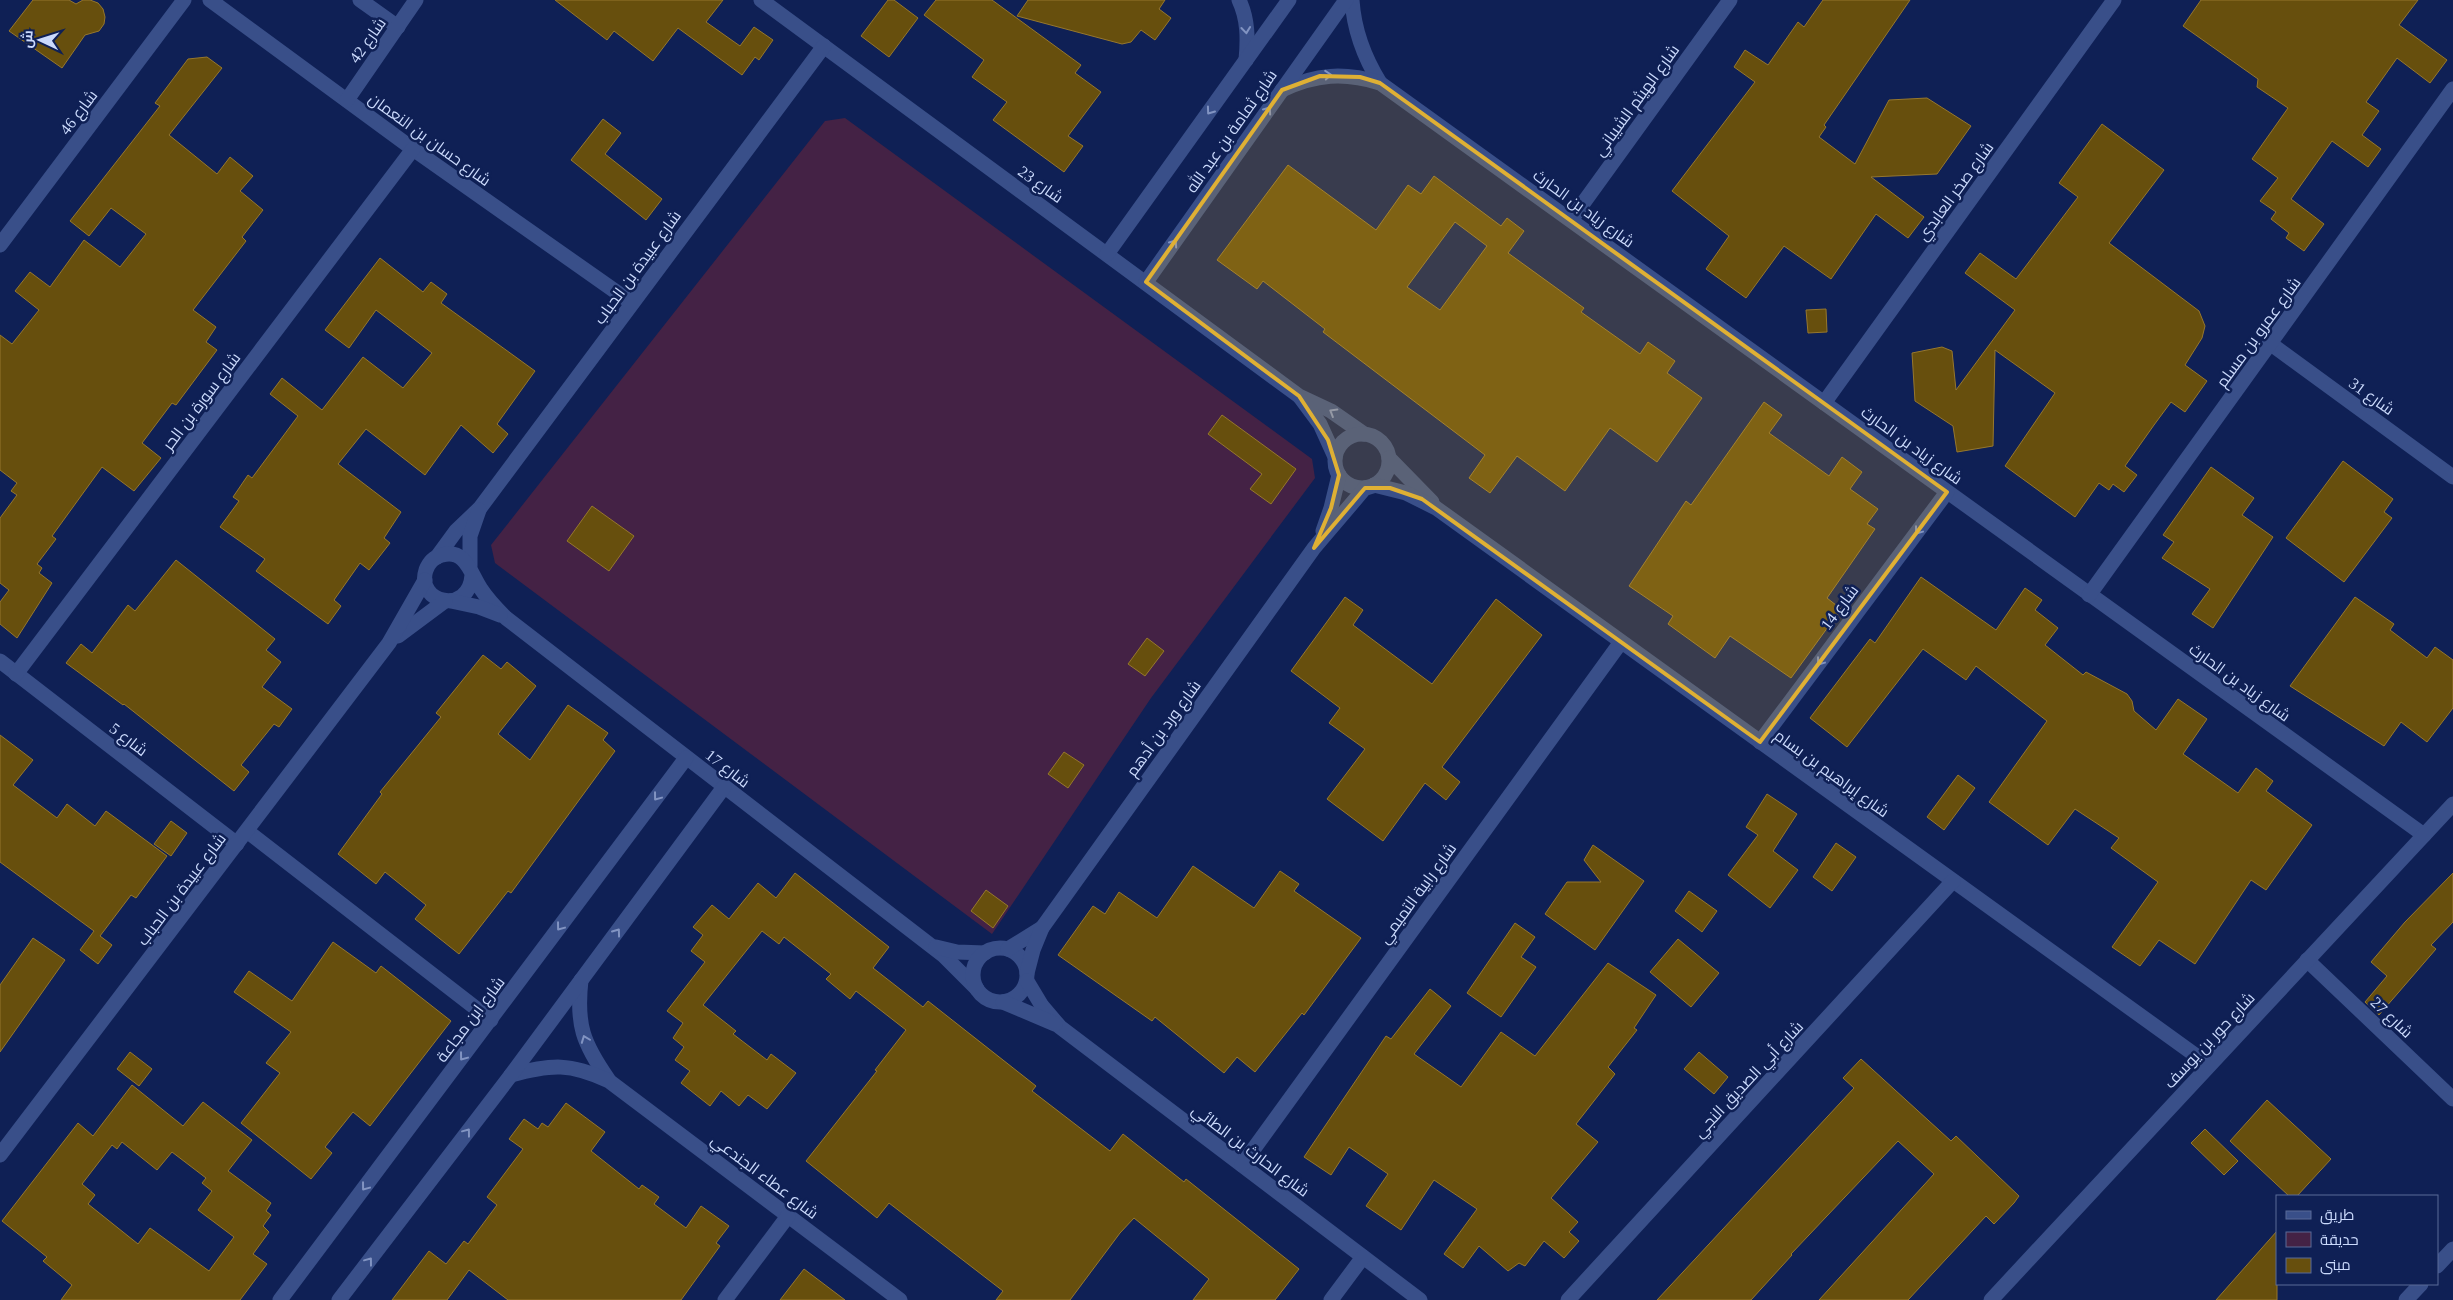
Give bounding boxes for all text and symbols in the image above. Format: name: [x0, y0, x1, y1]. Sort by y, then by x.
north arrow: [15, 15, 65, 65]
street label: شارع 42: [346, 15, 391, 68]
one-way arrow: [1240, 26, 1251, 34]
text: ش: [18, 30, 37, 49]
street label: شارع الهيثم الشيباني: [1590, 41, 1686, 162]
street label: شارع ثمامة بن عبد الله: [1181, 66, 1283, 198]
one-way arrow: [1324, 70, 1332, 81]
street label: شارع 46: [56, 87, 103, 140]
street label: شارع حسان بن النعمان: [364, 90, 494, 192]
one-way arrow: [1207, 105, 1215, 114]
one-way arrow: [1262, 106, 1271, 116]
street label: شارع صخر العابدي: [1914, 139, 2001, 247]
street label: شارع 23: [1013, 163, 1066, 209]
street label: شارع زياد بن الحارث: [1528, 166, 1637, 253]
street label: شارع عبيدة بن الحباب: [591, 207, 687, 329]
one-way arrow: [1168, 239, 1177, 248]
street label: شارع عمرو بن مسلم: [2213, 274, 2306, 392]
street label: شارع سورة بن الحر: [159, 349, 246, 456]
street label: شارع 31: [2344, 375, 2397, 421]
street label: شارع زياد بن الحارث: [1856, 403, 1965, 490]
one-way arrow: [1330, 409, 1339, 419]
one-way arrow: [1915, 525, 1923, 534]
street label: شارع 14: [1817, 582, 1864, 635]
street label: شارع زياد بن الحارث: [2184, 640, 2293, 727]
one-way arrow: [1817, 656, 1827, 665]
street label: شارع ورد بن أدهم: [1122, 676, 1206, 781]
street label: شارع 5: [105, 719, 151, 762]
street label: شارع إبراهيم بن بسام: [1770, 726, 1892, 823]
street label: شارع 17: [701, 746, 753, 793]
one-way arrow: [654, 791, 663, 801]
street label: شارع عبيدة بن الحباب: [134, 830, 231, 950]
street label: شارع رابية التميمي: [1375, 840, 1463, 950]
one-way arrow: [557, 921, 566, 931]
one-way arrow: [611, 928, 620, 938]
street label: شارع ابن مجاعة: [433, 973, 510, 1067]
street label: شارع حور بن يوسف: [2161, 989, 2260, 1094]
street label: شارع 27: [2365, 994, 2416, 1043]
street label: شارع أبي الصديق النجي: [1689, 1017, 1810, 1144]
one-way arrow: [580, 1035, 591, 1044]
one-way arrow: [460, 1051, 469, 1061]
street label: شارع الحارث بن الطائي: [1186, 1101, 1313, 1204]
one-way arrow: [462, 1129, 470, 1138]
street label: شارع عطاء الجندعي: [705, 1131, 821, 1226]
one-way arrow: [362, 1181, 371, 1191]
legend: [2276, 1195, 2438, 1285]
text: طريق: [2320, 1207, 2354, 1225]
text: حديقة: [2320, 1232, 2359, 1248]
one-way arrow: [363, 1257, 372, 1267]
text: مبنى: [2320, 1257, 2351, 1275]

